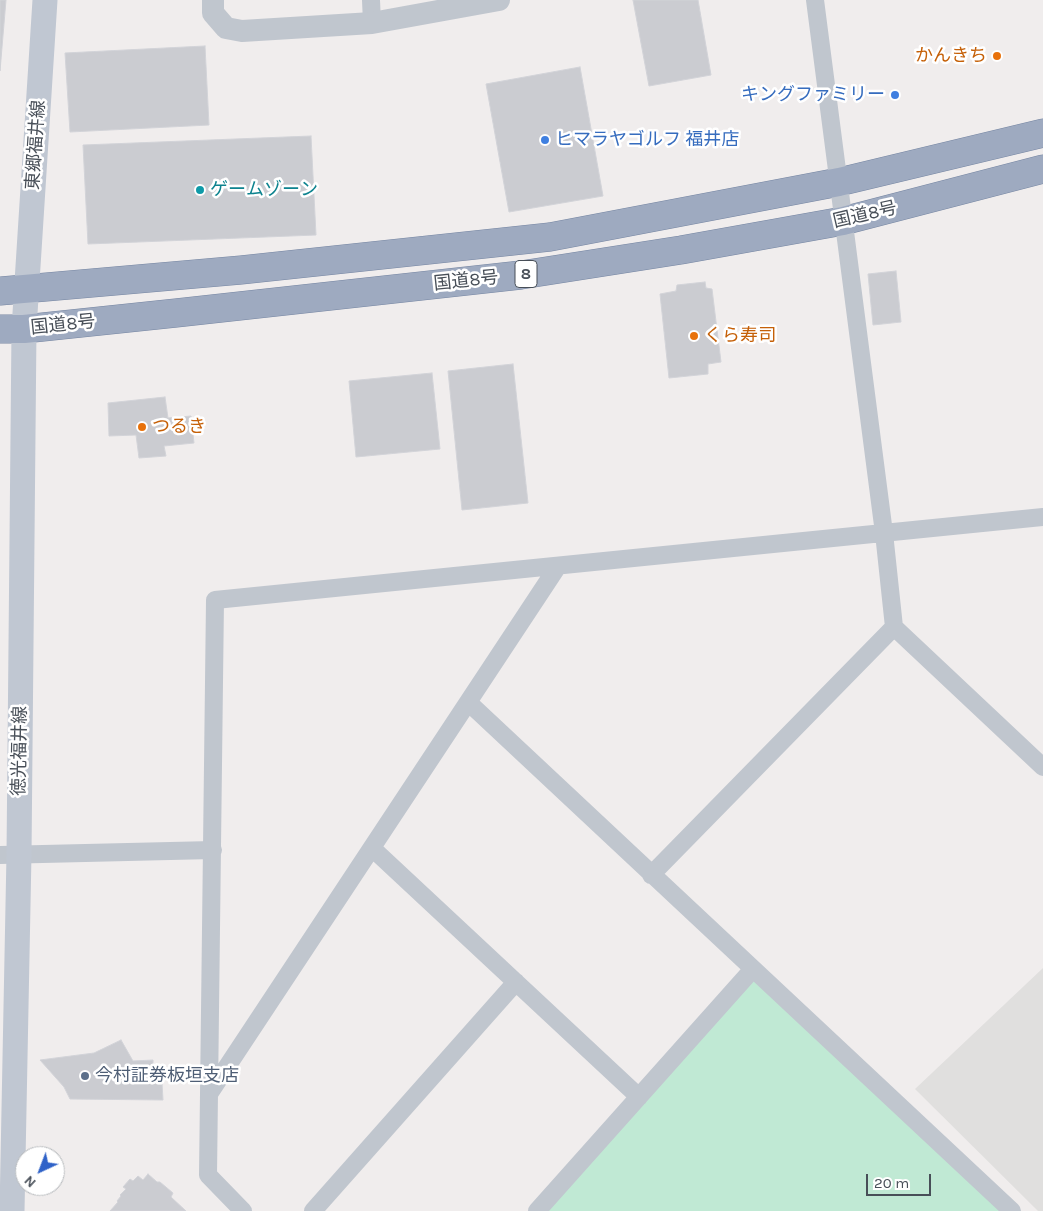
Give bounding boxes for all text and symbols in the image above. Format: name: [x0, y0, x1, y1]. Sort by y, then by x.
place label: かんきち: [915, 45, 987, 67]
marker: かんきち: [991, 50, 1003, 62]
place label: キングファミリー: [741, 84, 885, 106]
marker: キングファミリー: [889, 89, 901, 101]
street label: 東郷福井線: [22, 99, 50, 191]
place label: ヒマラヤゴルフ 福井店: [555, 129, 739, 151]
marker: ヒマラヤゴルフ 福井店: [539, 134, 551, 146]
place label: ゲームゾーン: [210, 179, 318, 201]
marker: ゲームゾーン: [194, 184, 206, 196]
street label: 国道8号: [831, 197, 899, 233]
road number: 8: [515, 260, 537, 288]
street label: 国道8号: [433, 267, 499, 295]
street label: 国道8号: [30, 311, 96, 339]
place label: くら寿司: [704, 325, 776, 347]
marker: くら寿司: [688, 330, 700, 342]
place label: つるき: [152, 416, 206, 438]
marker: つるき: [136, 421, 148, 433]
street label: 徳光福井線: [8, 706, 32, 796]
place label: 今村証券板垣支店: [95, 1065, 239, 1087]
marker: 今村証券板垣支店: [79, 1070, 91, 1082]
north arrow: [15, 1146, 65, 1196]
scale bar: [868, 1164, 933, 1196]
text: N: [21, 1172, 40, 1191]
text: 20 m: [874, 1174, 909, 1192]

